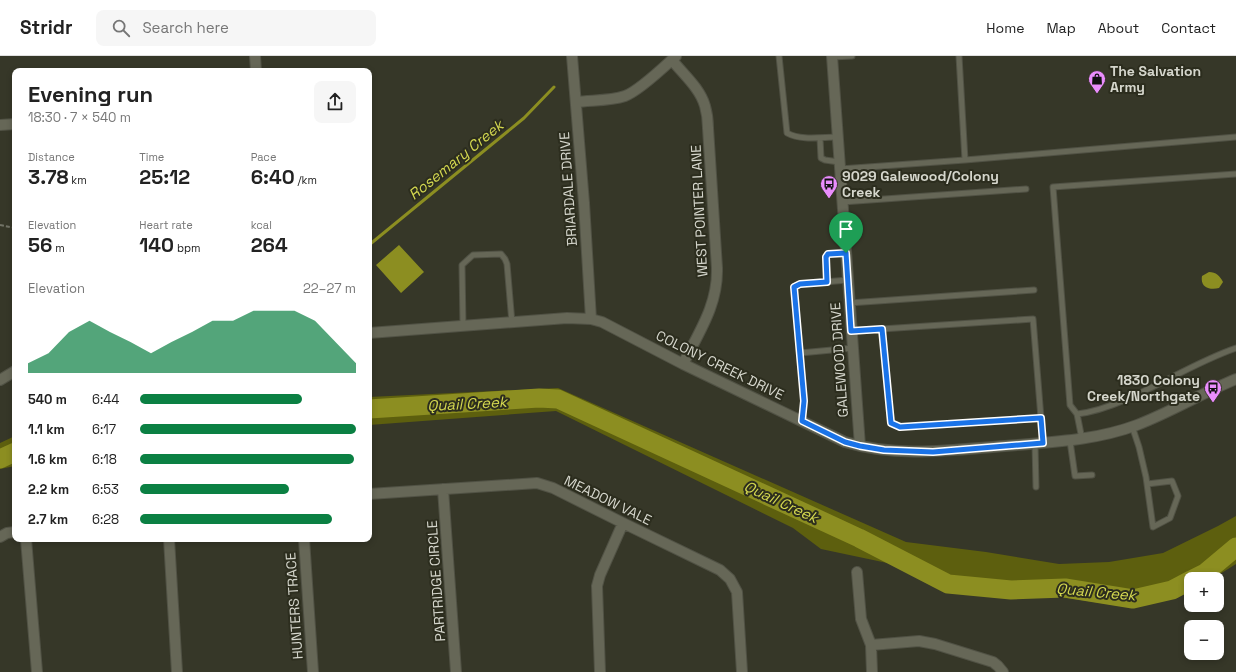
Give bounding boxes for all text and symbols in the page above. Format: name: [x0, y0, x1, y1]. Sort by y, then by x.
search box: [96, 10, 376, 46]
text: Stridr: [20, 15, 72, 40]
icon: search: [110, 17, 132, 39]
text: Search here: [142, 18, 229, 37]
text: Home: [986, 19, 1024, 37]
text: Map: [1046, 19, 1076, 37]
text: About: [1098, 19, 1139, 37]
text: Contact: [1161, 19, 1216, 37]
place label: The Salvation Army: [1110, 62, 1201, 96]
shop icon: The Salvation Army: [1087, 69, 1107, 94]
text: Evening run: [28, 80, 153, 108]
button: share: [314, 81, 356, 123]
text: 18:30 · 7 × 540 m: [28, 109, 131, 126]
water label: Rosemary Creek: [404, 114, 508, 204]
street label: BRIARDALE DRIVE: [555, 131, 581, 247]
street label: WEST POINTER LANE: [687, 144, 711, 278]
text: Distance: [28, 150, 75, 164]
text: Time: [139, 150, 164, 164]
text: Pace: [251, 150, 276, 164]
text: 3.78: [28, 164, 69, 190]
text: 25:12: [139, 164, 190, 190]
text: 6:40: [251, 164, 295, 190]
place label: 9029 Galewood/Colony Creek: [842, 167, 999, 201]
text: km: [69, 173, 87, 187]
text: /km: [295, 173, 317, 187]
bus stop icon: 9029 Galewood/Colony Creek: [819, 174, 839, 199]
pin: [829, 212, 863, 253]
text: Elevation: [28, 218, 76, 232]
text: Heart rate: [139, 218, 193, 232]
text: kcal: [251, 218, 272, 232]
icon: arrive: [835, 218, 857, 240]
text: 56: [28, 232, 52, 258]
text: 140: [139, 232, 174, 258]
text: 264: [251, 232, 288, 258]
text: m: [52, 241, 65, 255]
text: bpm: [174, 241, 201, 255]
text: Elevation: [28, 280, 85, 297]
text: 22–27 m: [303, 280, 356, 297]
street label: GALEWOOD DRIVE: [826, 302, 852, 418]
street label: COLONY CREEK DRIVE: [653, 326, 787, 404]
place label: 1830 Colony Creek/Northgate: [1087, 371, 1200, 405]
bus stop icon: 1830 Colony Creek/Northgate: [1203, 378, 1223, 403]
text: 540 m: [28, 391, 67, 408]
text: 6:44: [92, 391, 120, 408]
water label: Quail Creek: [427, 392, 509, 415]
text: 1.1 km: [28, 421, 65, 438]
text: 6:17: [92, 421, 116, 438]
text: 1.6 km: [28, 451, 67, 468]
text: 6:18: [92, 451, 117, 468]
street label: MEADOW VALE: [561, 471, 655, 529]
water label: Quail Creek: [741, 476, 823, 528]
text: 2.2 km: [28, 481, 69, 498]
text: 6:53: [92, 481, 119, 498]
text: 2.7 km: [28, 511, 68, 528]
text: 6:28: [92, 511, 119, 528]
street label: PARTRIDGE CIRCLE: [423, 520, 449, 642]
street label: HUNTERS TRACE: [281, 552, 307, 660]
map controls: [1184, 572, 1224, 660]
button: +: [1184, 572, 1224, 612]
water label: Quail Creek: [1055, 579, 1139, 605]
button: −: [1184, 620, 1224, 660]

